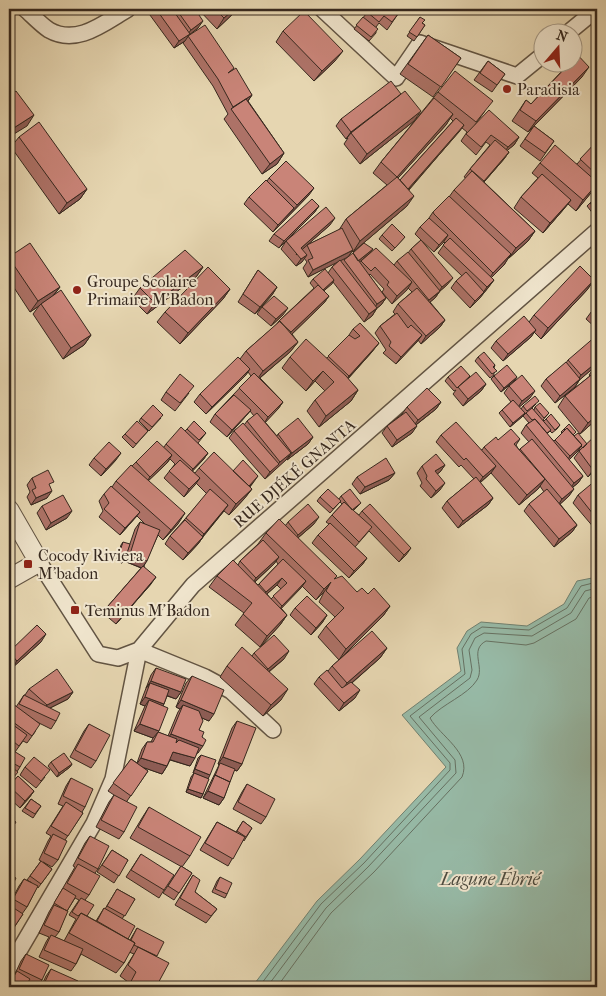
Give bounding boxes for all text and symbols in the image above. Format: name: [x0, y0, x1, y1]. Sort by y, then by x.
north arrow: [534, 22, 584, 72]
text: N: [554, 26, 570, 46]
place label: Paradisia: [517, 80, 580, 99]
marker: Paradisia: [501, 83, 513, 95]
place label: Groupe Scolaire Primaire M’Badon: [87, 272, 214, 309]
marker: Groupe Scolaire Primaire M’Badon: [71, 284, 83, 296]
street label: RUE DJÉKÉ GNANTA: [229, 414, 360, 532]
place label: Cocody Riviera M'badon: [38, 546, 144, 583]
marker: Cocody Riviera M'badon: [22, 558, 34, 570]
place label: Teminus M'Badon: [85, 601, 210, 620]
marker: Teminus M'Badon: [69, 604, 81, 616]
water label: Lagune Ébrié: [438, 867, 543, 890]

